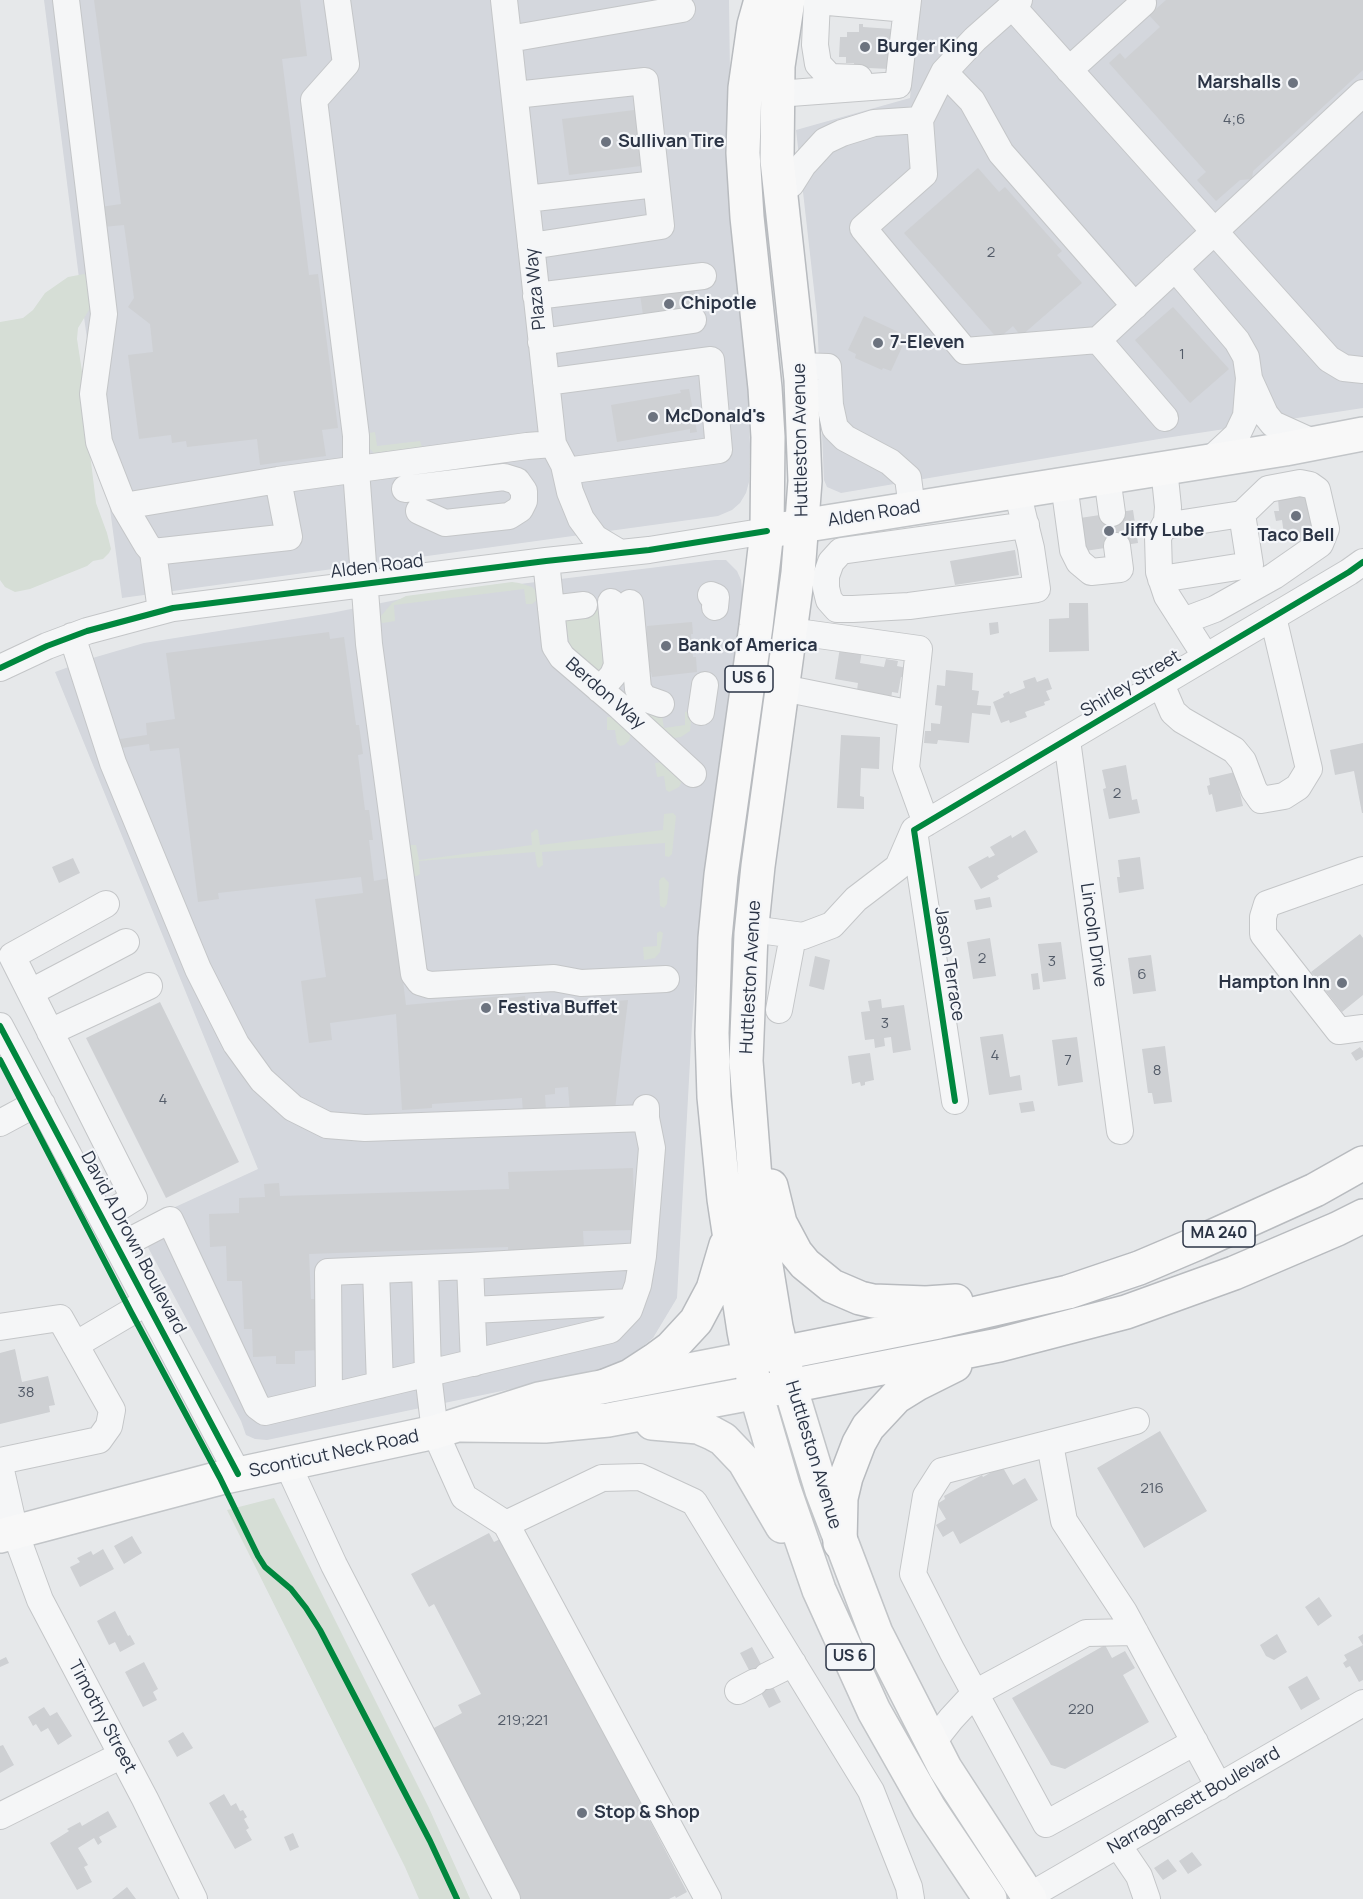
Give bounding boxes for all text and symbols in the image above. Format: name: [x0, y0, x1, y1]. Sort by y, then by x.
place label: Burger King: [877, 36, 978, 58]
marker: Burger King: [858, 40, 872, 54]
place label: Marshalls: [1197, 72, 1281, 94]
marker: Marshalls: [1286, 76, 1300, 90]
house number: 4;6: [1223, 111, 1245, 129]
place label: Sullivan Tire: [618, 131, 725, 153]
marker: Sullivan Tire: [599, 135, 613, 149]
house number: 2: [987, 244, 995, 262]
street label: Plaza Way: [521, 247, 551, 331]
place label: Chipotle: [681, 293, 756, 315]
marker: Chipotle: [662, 297, 676, 311]
place label: 7-Eleven: [890, 332, 965, 354]
marker: 7-Eleven: [871, 336, 885, 350]
house number: 1: [1179, 346, 1185, 364]
street label: Huttleston Avenue: [789, 363, 813, 517]
place label: McDonald's: [665, 406, 765, 428]
marker: McDonald's: [646, 410, 660, 424]
street label: Alden Road: [826, 496, 922, 532]
marker: Taco Bell: [1289, 509, 1303, 523]
place label: Jiffy Lube: [1121, 520, 1204, 542]
marker: Jiffy Lube: [1102, 524, 1116, 538]
place label: Taco Bell: [1257, 525, 1335, 547]
street label: Alden Road: [329, 551, 425, 583]
place label: Bank of America: [678, 635, 818, 657]
marker: Bank of America: [659, 639, 673, 653]
street label: Shirley Street: [1077, 646, 1185, 722]
street label: Berdon Way: [561, 654, 649, 734]
road number: US 6: [725, 666, 773, 692]
house number: 2: [1113, 785, 1121, 803]
street label: Lincoln Drive: [1075, 882, 1111, 988]
street label: Huttleston Avenue: [736, 900, 766, 1054]
street label: Jason Terrace: [929, 905, 969, 1023]
house number: 2: [978, 950, 986, 968]
house number: 3: [1048, 953, 1056, 971]
house number: 6: [1137, 966, 1147, 984]
place label: Hampton Inn: [1219, 972, 1330, 994]
marker: Hampton Inn: [1335, 976, 1349, 990]
place label: Festiva Buffet: [498, 997, 618, 1019]
marker: Festiva Buffet: [479, 1001, 493, 1015]
house number: 3: [881, 1015, 889, 1033]
house number: 4: [991, 1047, 999, 1065]
house number: 7: [1064, 1052, 1072, 1070]
house number: 8: [1153, 1062, 1161, 1080]
house number: 4: [159, 1091, 167, 1109]
street label: David A Drown Boulevard: [76, 1148, 190, 1338]
road number: MA 240: [1183, 1221, 1255, 1247]
street label: Huttleston Avenue: [780, 1378, 846, 1532]
house number: 38: [17, 1384, 35, 1402]
street label: Sconticut Neck Road: [247, 1425, 421, 1483]
house number: 216: [1140, 1480, 1164, 1498]
road number: US 6: [826, 1644, 874, 1670]
street label: Timothy Street: [63, 1657, 141, 1777]
house number: 220: [1068, 1701, 1094, 1719]
house number: 219;221: [497, 1712, 549, 1730]
street label: Narragansett Boulevard: [1104, 1743, 1284, 1859]
place label: Stop & Shop: [594, 1802, 700, 1824]
marker: Stop & Shop: [575, 1806, 589, 1820]

